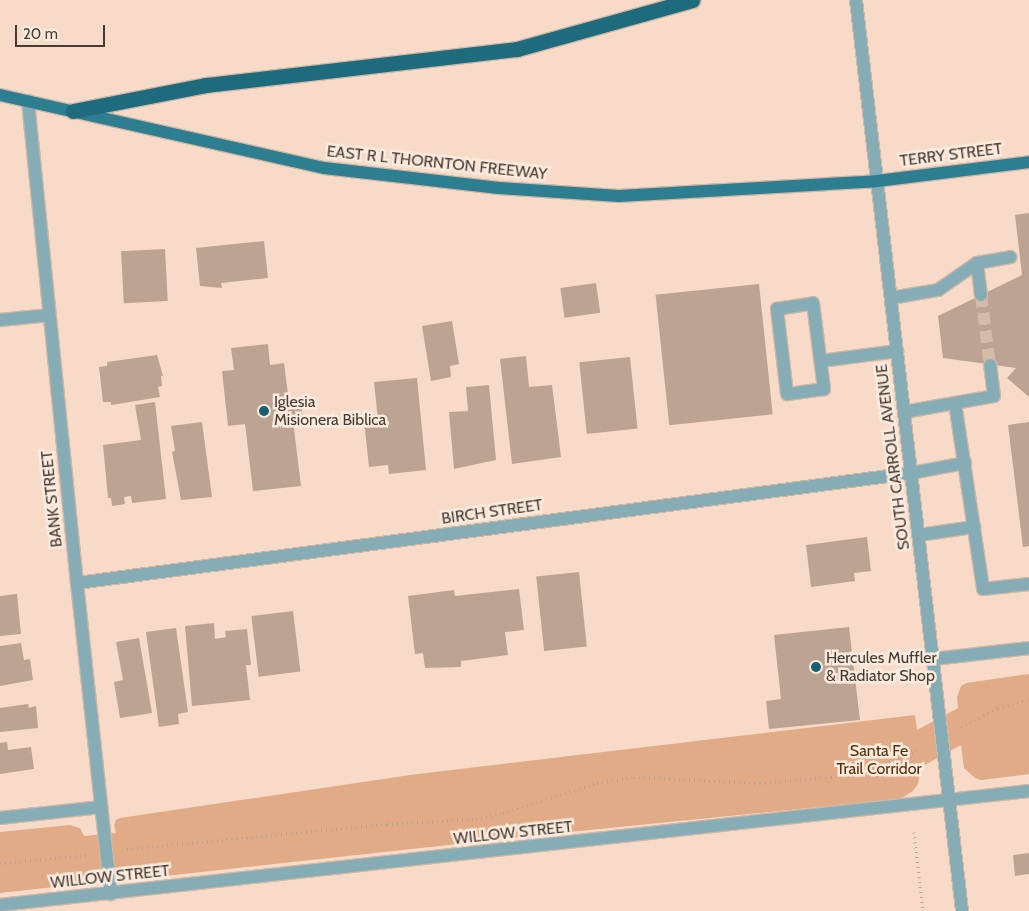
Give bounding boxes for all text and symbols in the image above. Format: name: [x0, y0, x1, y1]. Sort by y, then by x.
scale bar: [18, 15, 108, 47]
text: 20 m: [23, 25, 58, 43]
street label: TERRY STREET: [899, 139, 1003, 171]
street label: EAST R L THORNTON FREEWAY: [326, 142, 548, 184]
street label: SOUTH CARROLL AVENUE: [872, 363, 914, 551]
place label: Iglesia Misionera Biblica: [274, 392, 386, 430]
marker: Iglesia Misionera Biblica: [258, 405, 270, 417]
street label: BANK STREET: [37, 450, 67, 548]
street label: BIRCH STREET: [440, 495, 544, 529]
place label: Hercules Muffler & Radiator Shop: [826, 648, 937, 686]
marker: Hercules Muffler & Radiator Shop: [810, 661, 822, 673]
park label: Santa Fe Trail Corridor: [836, 741, 922, 779]
street label: WILLOW STREET: [453, 817, 573, 849]
street label: WILLOW STREET: [50, 861, 170, 893]

